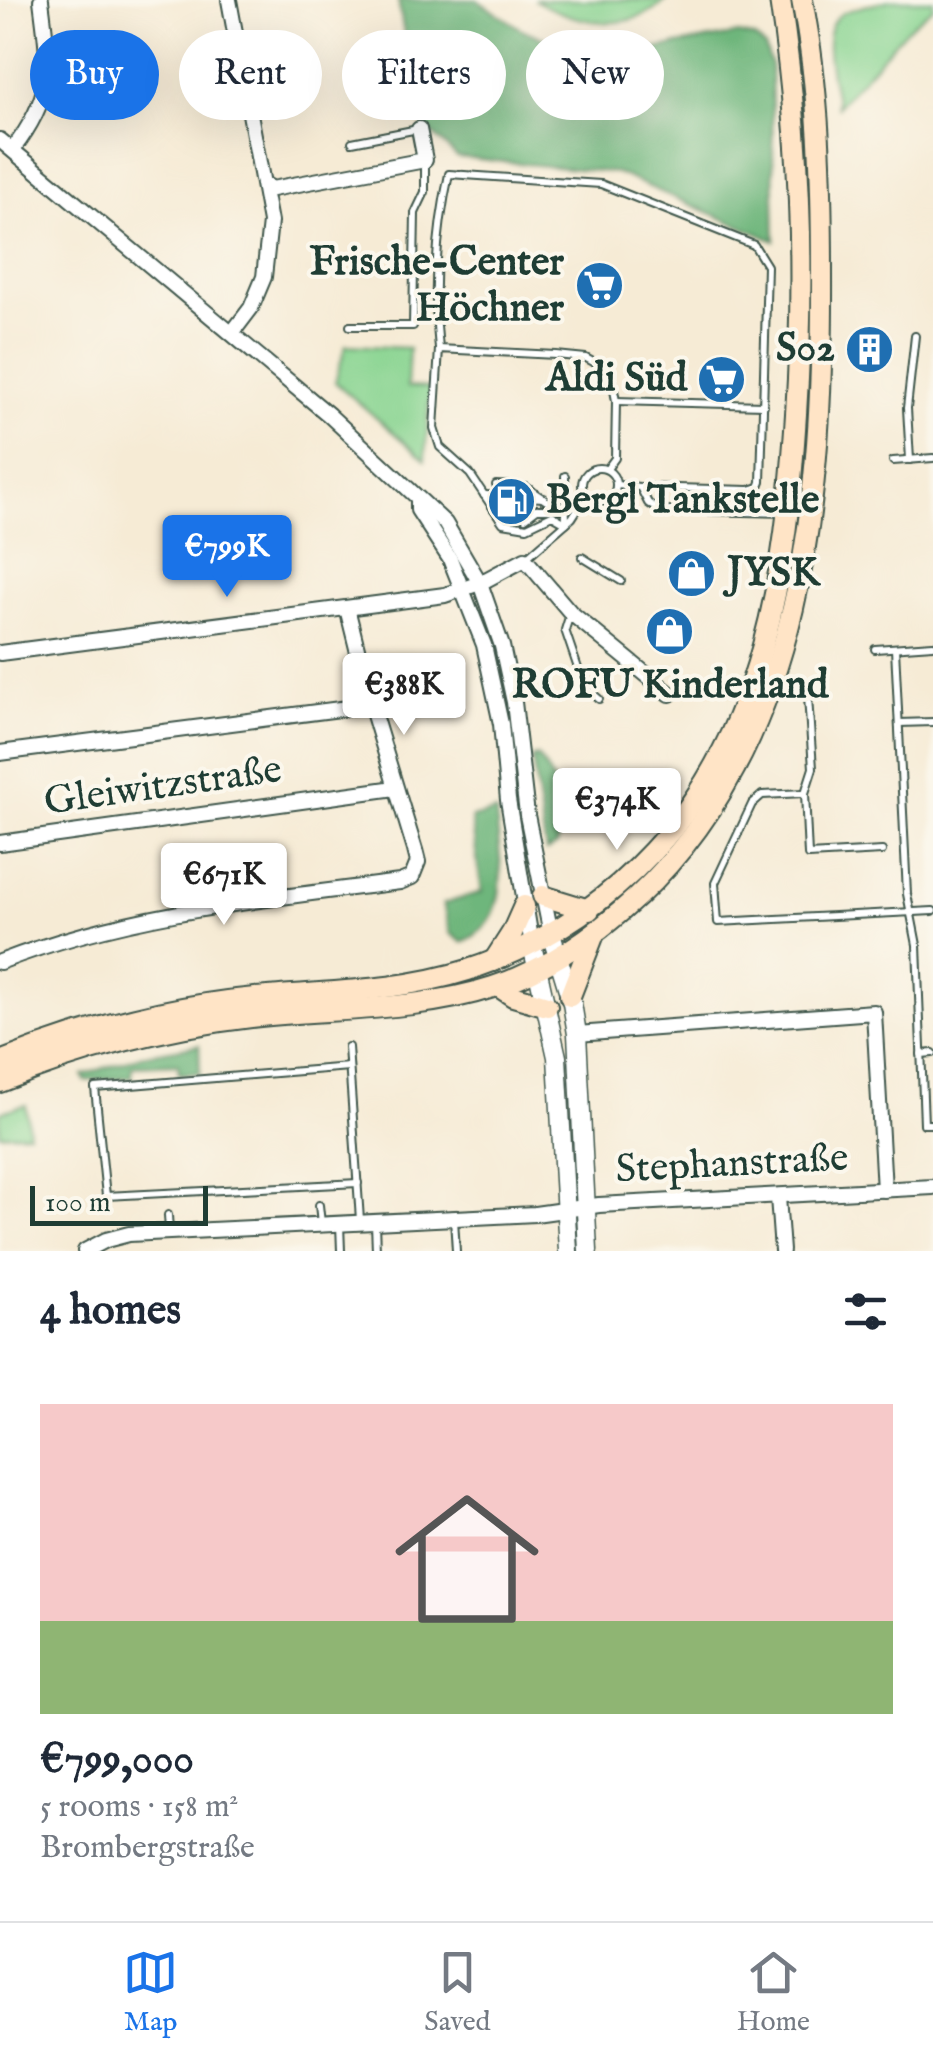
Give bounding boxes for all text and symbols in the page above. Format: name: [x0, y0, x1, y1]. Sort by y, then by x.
chip: Buy: [30, 30, 159, 120]
chip: Rent: [179, 30, 322, 120]
chip: Filters: [342, 30, 506, 120]
chip: New: [526, 30, 664, 120]
place label: Frische-Center Höchner: [309, 238, 564, 335]
supermarket icon: Frische-Center Höchner: [573, 260, 625, 312]
building icon: S02: [844, 323, 896, 375]
place label: S02: [776, 324, 835, 375]
supermarket icon: Aldi Süd: [696, 353, 748, 405]
place label: Aldi Süd: [544, 354, 688, 405]
fuel station icon: Bergl Tankstelle: [485, 475, 537, 527]
place label: Bergl Tankstelle: [546, 476, 819, 527]
pin: €799K: [157, 515, 297, 600]
text: €799K: [185, 527, 269, 568]
shop icon: JYSK: [666, 548, 718, 600]
place label: JYSK: [722, 549, 821, 600]
shop icon: ROFU Kinderland: [644, 605, 696, 657]
pin: €388K: [334, 653, 474, 738]
place label: ROFU Kinderland: [512, 661, 829, 712]
text: €388K: [365, 665, 443, 706]
street label: Gleiwitzstraße: [41, 745, 285, 829]
pin: €374K: [547, 768, 687, 853]
text: €374K: [575, 780, 659, 821]
pin: €671K: [154, 843, 294, 928]
text: €671K: [183, 855, 265, 896]
street label: Stephanstraße: [614, 1133, 850, 1197]
scale bar: [30, 1181, 208, 1226]
text: 100 m: [45, 1186, 111, 1221]
icon: filters: [838, 1284, 893, 1339]
text: 4 homes: [40, 1285, 181, 1338]
icon: home: [377, 1469, 557, 1649]
text: €799,000: [40, 1734, 194, 1787]
text: 5 rooms · 158 m²: [40, 1787, 239, 1828]
text: Brombergstraße: [40, 1828, 255, 1869]
tab: Map: [123, 1945, 178, 2040]
tab: Saved: [424, 1945, 491, 2040]
tab: Home: [737, 1945, 810, 2040]

